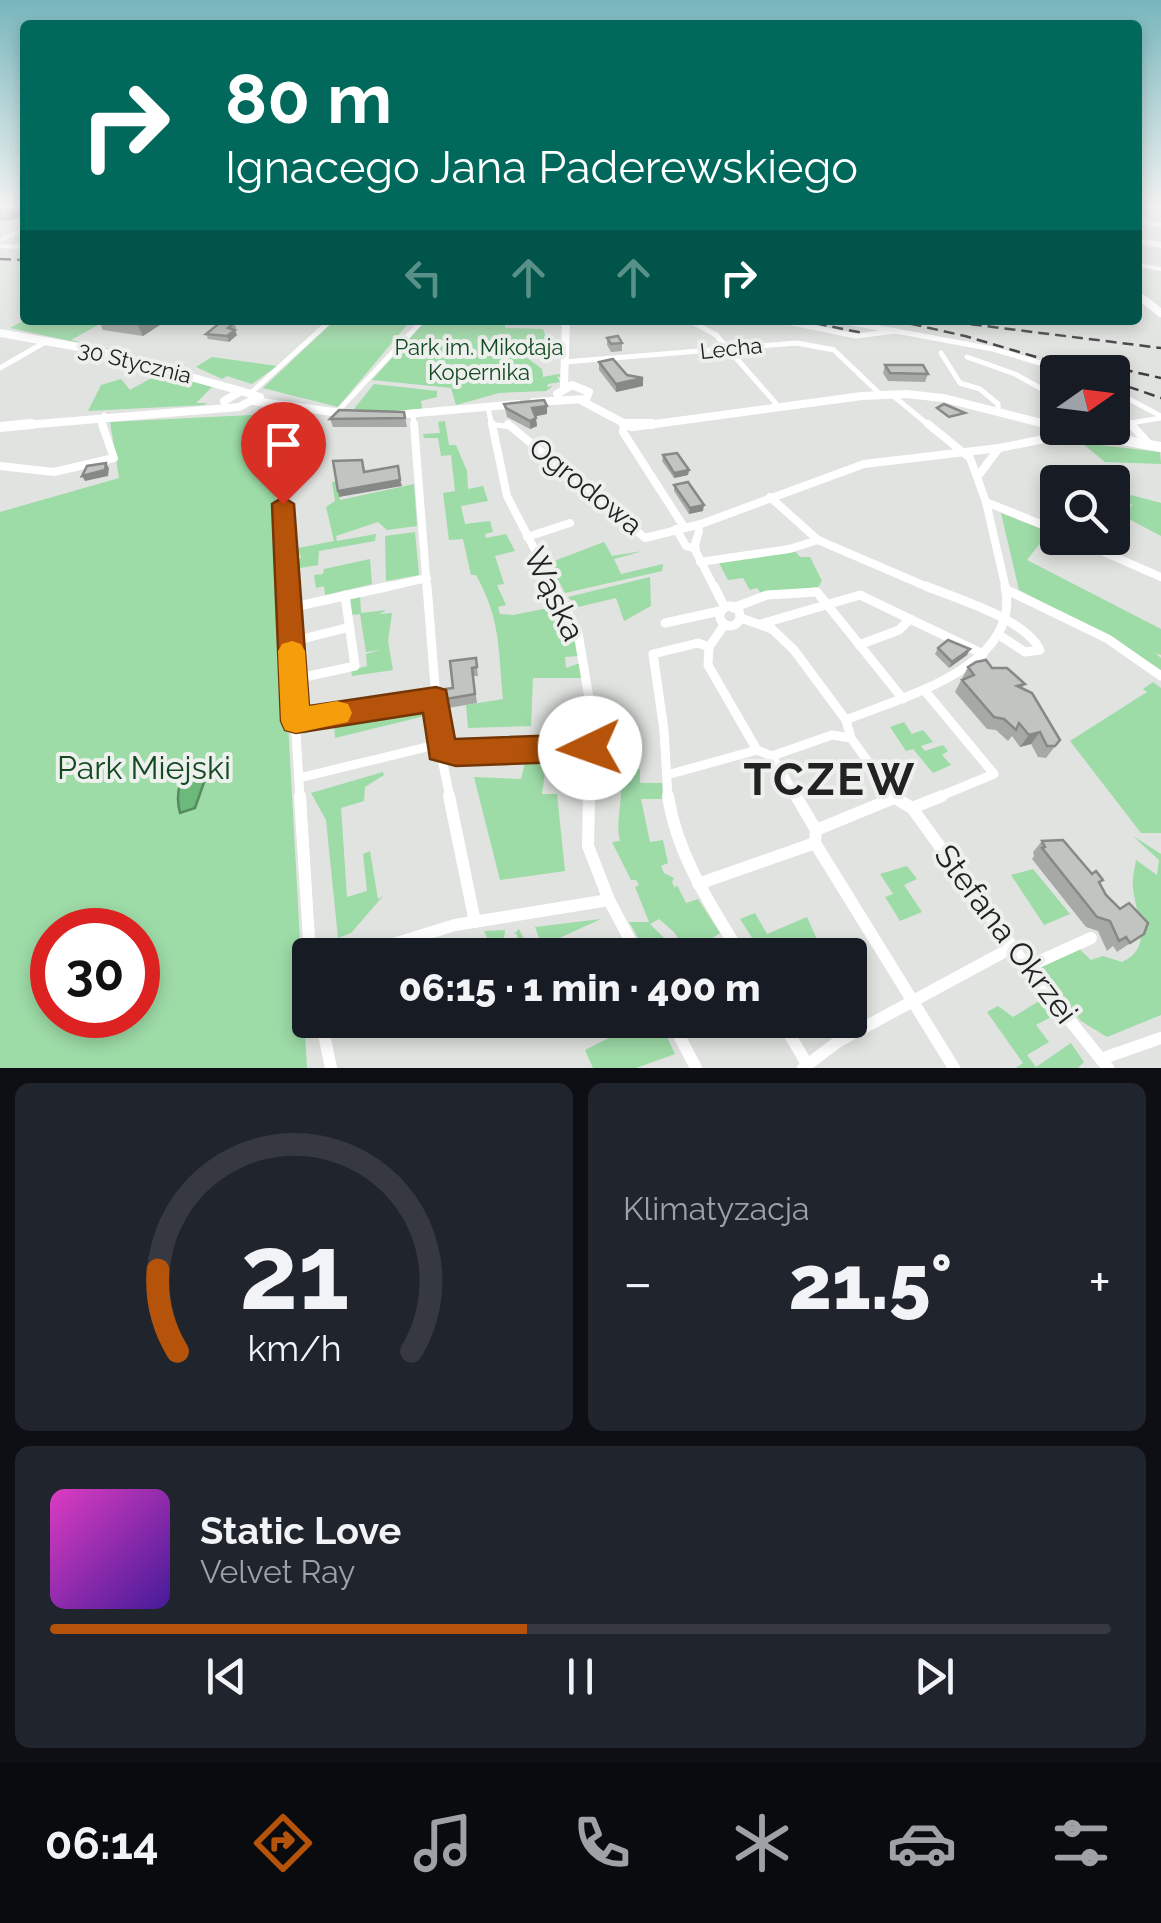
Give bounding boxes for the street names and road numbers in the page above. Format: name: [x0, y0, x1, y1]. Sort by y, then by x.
street label: Lecha: [699, 332, 763, 364]
street label: 30 Stycznia: [76, 335, 194, 389]
street label: Ogrodowa: [523, 431, 649, 542]
street label: Wąska: [516, 541, 593, 646]
street label: Stefana Okrzei: [927, 837, 1085, 1030]

